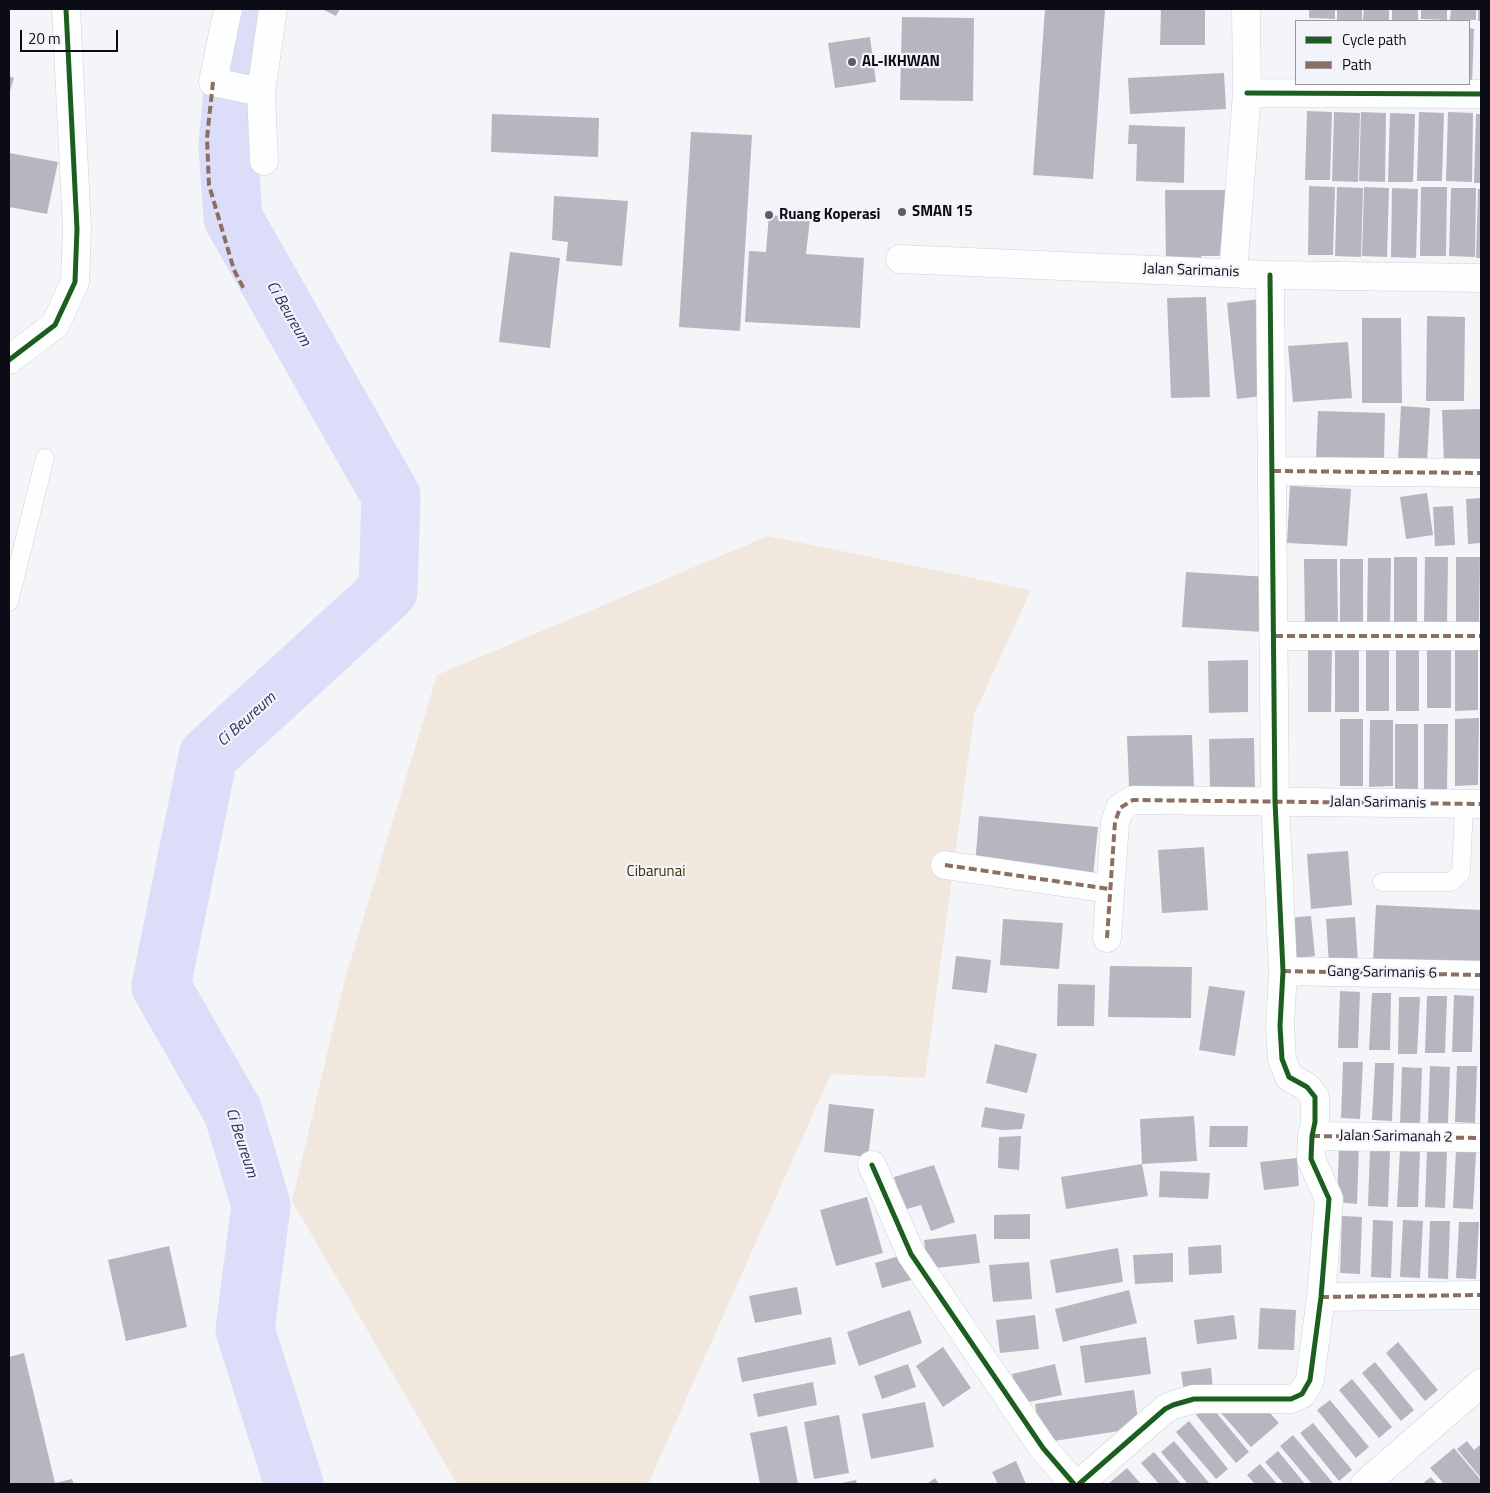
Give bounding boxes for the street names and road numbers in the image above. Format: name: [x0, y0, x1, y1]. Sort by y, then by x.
street label: Jalan Sarimanis: [1142, 260, 1240, 282]
street label: Jalan Sarimanis: [1330, 793, 1426, 813]
street label: Gang Sarimanis 6: [1327, 963, 1437, 983]
street label: Jalan Sarimanah 2: [1339, 1127, 1453, 1147]

